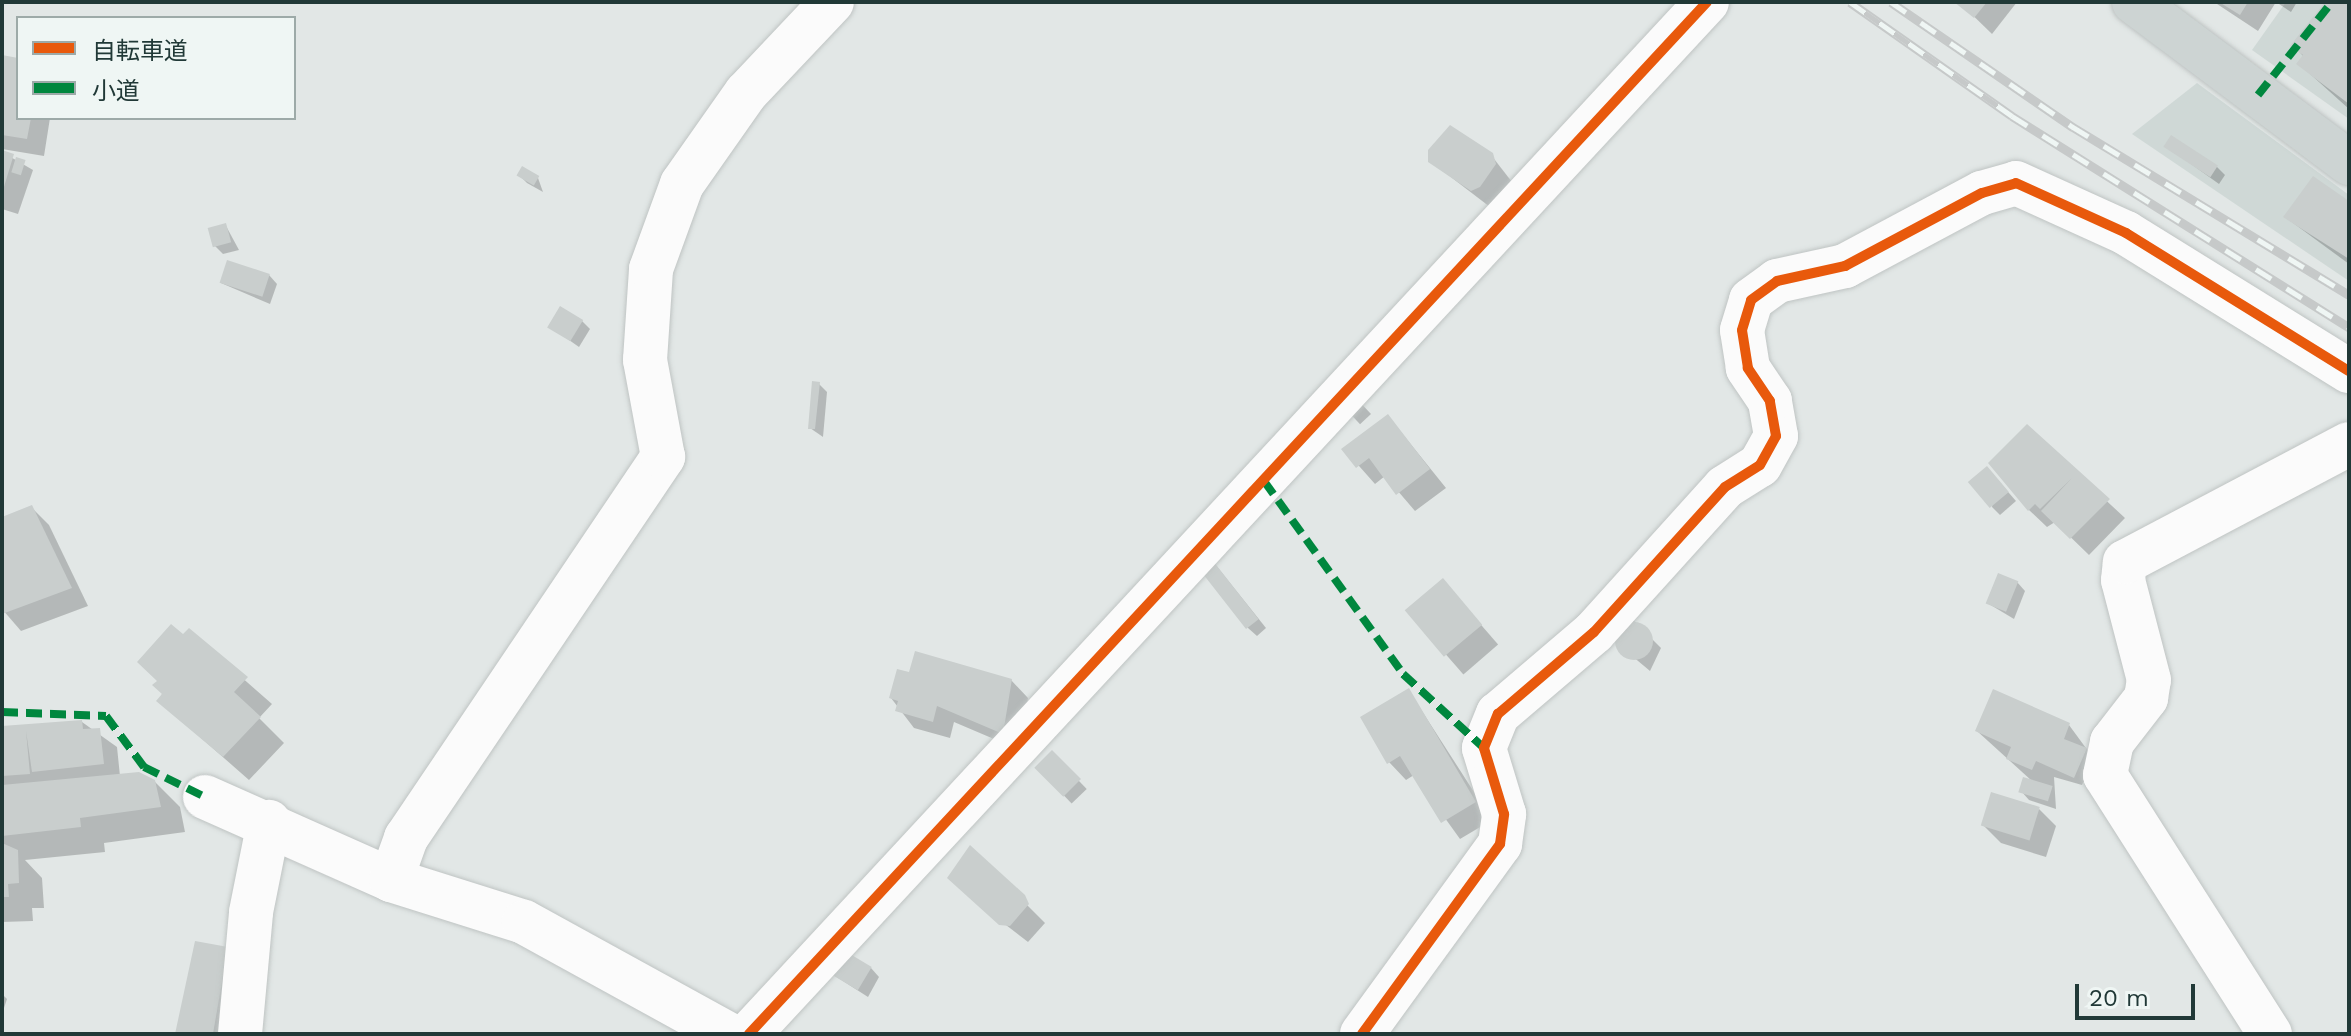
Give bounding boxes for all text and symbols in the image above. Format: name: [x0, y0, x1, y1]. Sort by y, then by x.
legend: [16, 16, 296, 120]
text: 自転車道: [92, 37, 188, 65]
text: 小道: [92, 77, 140, 105]
scale bar: [2079, 968, 2199, 1018]
text: 20 m: [2089, 984, 2149, 1012]

